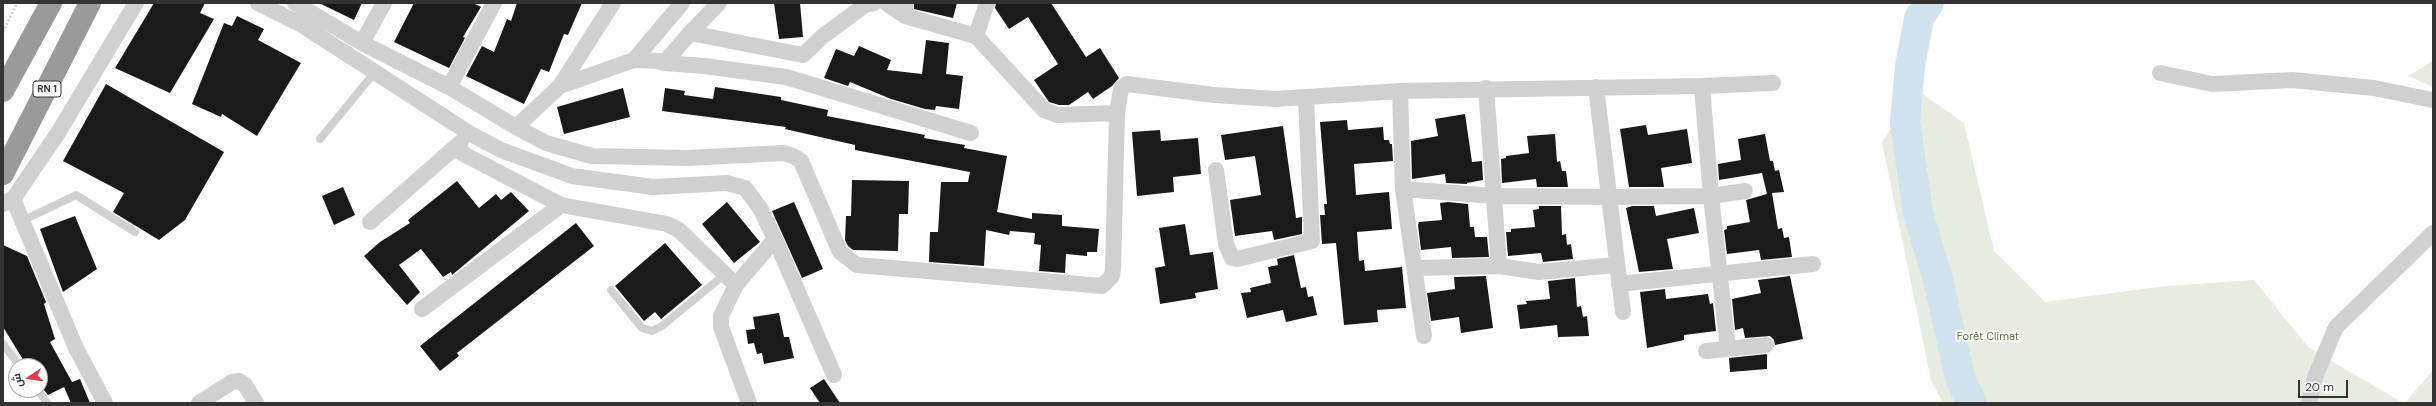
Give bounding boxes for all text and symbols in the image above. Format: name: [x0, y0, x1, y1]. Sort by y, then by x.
road number: RN 1: [33, 81, 61, 97]
park label: Forêt Climat: [1957, 330, 2019, 344]
north arrow: [8, 358, 48, 398]
text: ش: [9, 372, 26, 389]
scale bar: [2300, 372, 2350, 398]
text: 20 m: [2305, 379, 2334, 395]

